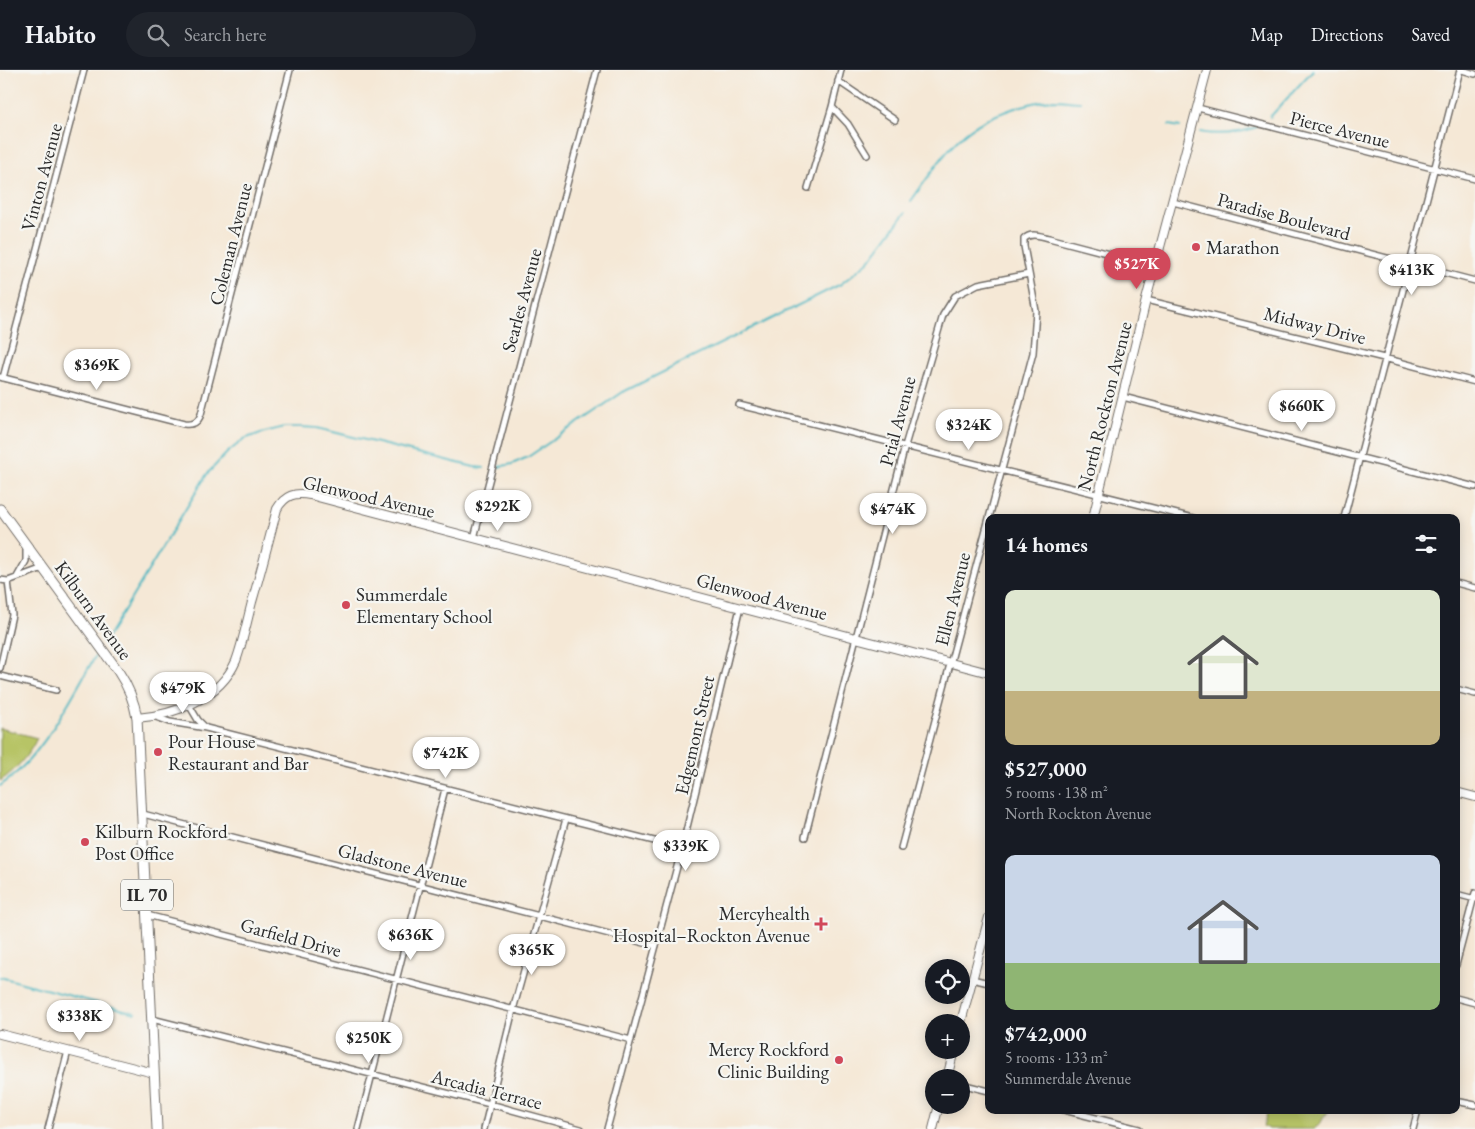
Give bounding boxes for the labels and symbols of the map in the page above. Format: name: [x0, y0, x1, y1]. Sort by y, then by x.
street label: Pierce Avenue: [1287, 105, 1392, 154]
street label: Vinton Avenue: [15, 120, 68, 234]
street label: Coleman Avenue: [203, 180, 258, 308]
street label: Paradise Boulevard: [1215, 187, 1354, 246]
place label: Marathon: [1206, 235, 1279, 260]
marker: Marathon: [1190, 241, 1202, 253]
street label: Searles Avenue: [496, 245, 547, 355]
pin: $527K: [1102, 248, 1172, 290]
pin: $413K: [1377, 254, 1447, 296]
street label: Midway Drive: [1261, 301, 1368, 350]
street label: North Rockton Avenue: [1071, 319, 1138, 493]
pin: $369K: [62, 348, 132, 391]
street label: Prial Avenue: [874, 373, 921, 469]
pin: $660K: [1267, 390, 1337, 432]
pin: $324K: [934, 408, 1004, 451]
street label: Glenwood Avenue: [300, 469, 437, 524]
pin: $292K: [463, 490, 533, 532]
pin: $474K: [858, 492, 928, 535]
street label: Ellen Avenue: [929, 550, 976, 649]
street label: Kilburn Avenue: [49, 556, 138, 665]
street label: Glenwood Avenue: [694, 567, 830, 626]
place label: Summerdale Elementary School: [356, 582, 493, 629]
marker: Summerdale Elementary School: [340, 599, 352, 611]
pin: $479K: [148, 672, 218, 714]
street label: Edgemont Street: [669, 673, 720, 797]
place label: Pour House Restaurant and Bar: [168, 729, 309, 776]
pin: $742K: [411, 736, 481, 779]
marker: Pour House Restaurant and Bar: [152, 746, 164, 758]
place label: Kilburn Rockford Post Office: [95, 819, 228, 866]
pin: $339K: [651, 830, 721, 872]
marker: Kilburn Rockford Post Office: [79, 836, 91, 848]
street label: Gladstone Avenue: [335, 837, 470, 894]
road number: IL 70: [121, 880, 173, 910]
place label: Mercyhealth Hospital–Rockton Avenue: [613, 901, 810, 948]
street label: Garfield Drive: [238, 912, 344, 963]
marker: Mercyhealth Hospital–Rockton Avenue: [814, 917, 828, 931]
pin: $636K: [376, 918, 446, 961]
pin: $365K: [497, 934, 567, 976]
pin: $338K: [45, 1000, 115, 1042]
pin: $250K: [334, 1022, 404, 1064]
place label: Mercy Rockford Clinic Building: [709, 1037, 830, 1084]
marker: Mercy Rockford Clinic Building: [833, 1054, 845, 1066]
street label: Arcadia Terrace: [428, 1063, 545, 1115]

